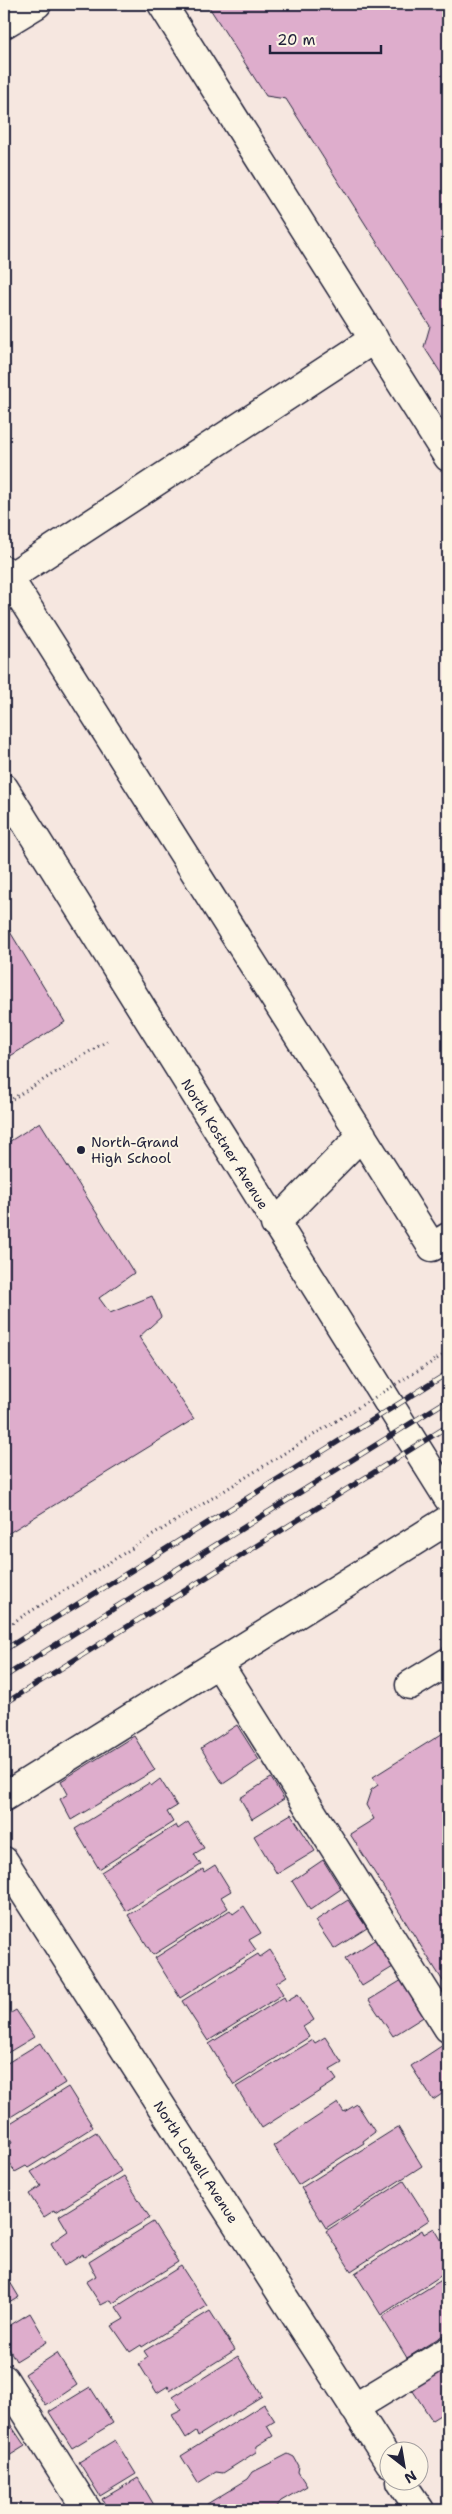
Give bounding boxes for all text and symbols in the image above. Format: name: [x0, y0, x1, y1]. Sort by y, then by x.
scale bar: [270, 22, 381, 54]
text: 20 m: [277, 30, 316, 50]
street label: North Kostner Avenue: [177, 1075, 273, 1213]
place label: North-Grand High School: [91, 1133, 179, 1167]
marker: North-Grand High School: [75, 1144, 87, 1156]
street label: North Lowell Avenue: [150, 2097, 242, 2227]
north arrow: [380, 2442, 430, 2492]
text: N: [401, 2467, 420, 2488]

